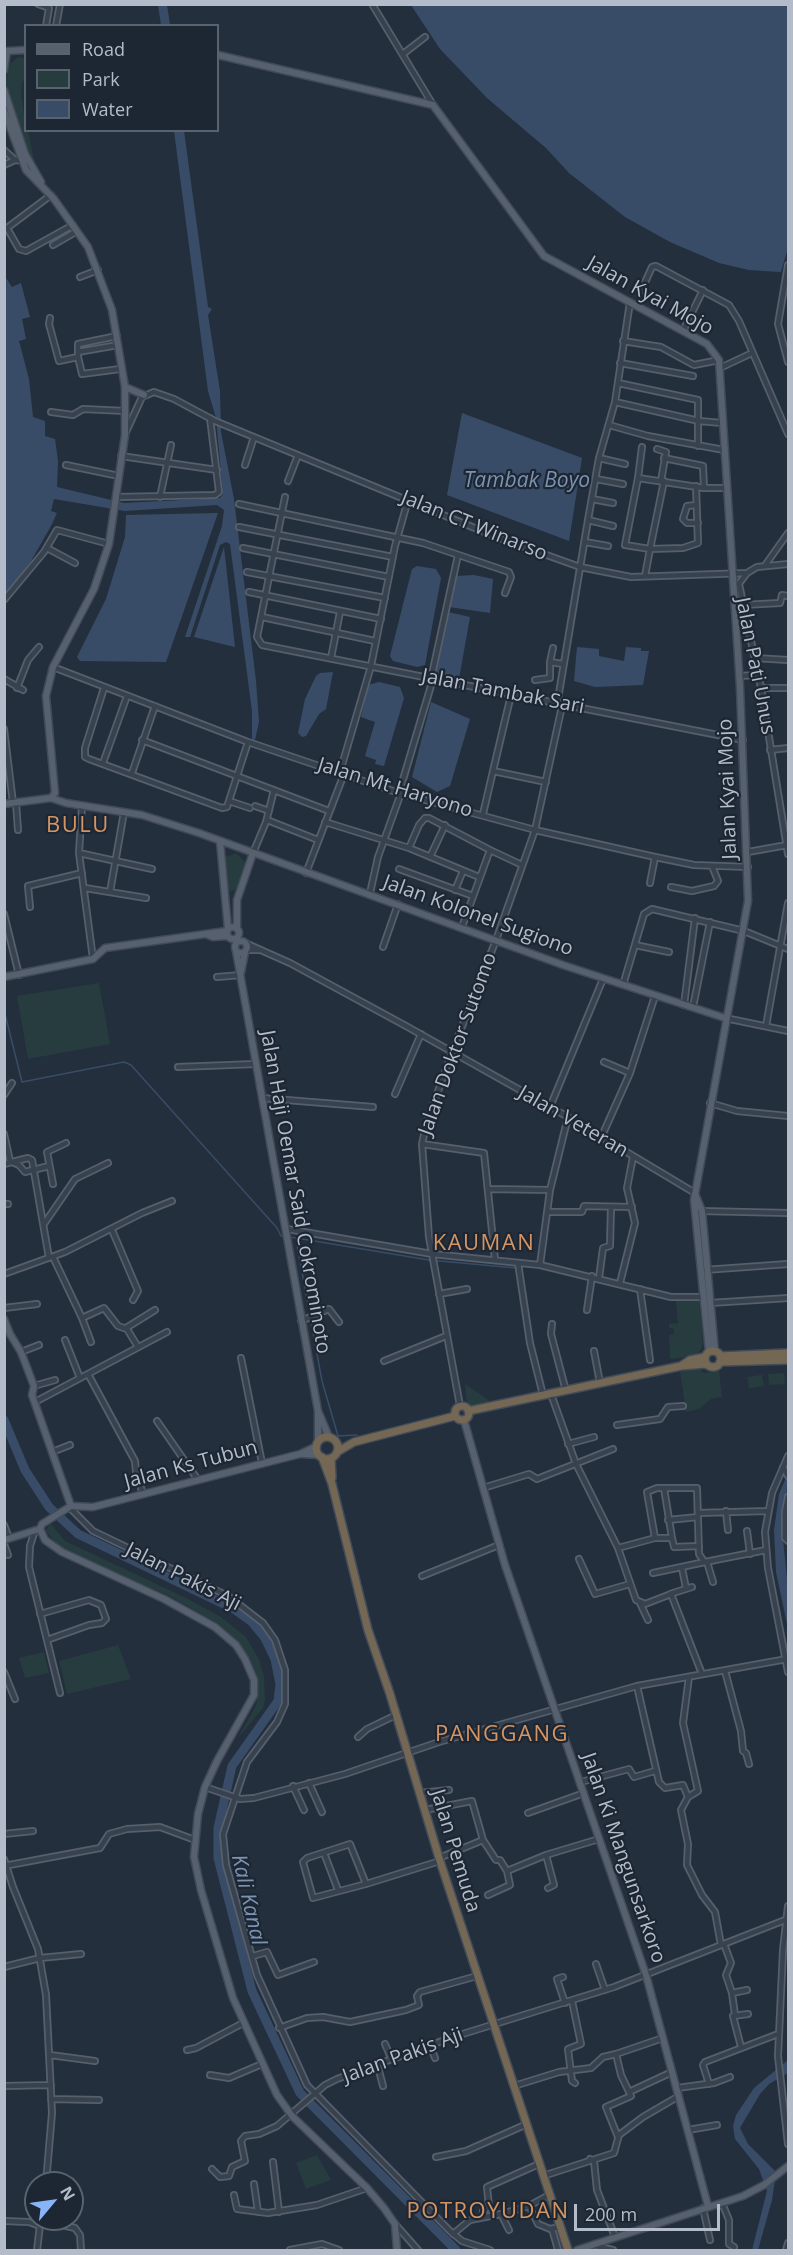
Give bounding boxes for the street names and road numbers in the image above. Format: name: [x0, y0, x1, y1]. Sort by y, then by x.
street label: Jalan Kyai Mojo: [583, 251, 717, 341]
street label: Jalan CT Winarso: [397, 486, 551, 566]
street label: Jalan Pati Unus: [730, 595, 780, 737]
street label: Jalan Tambak Sari: [420, 664, 586, 720]
street label: Jalan Kyai Mojo: [714, 718, 742, 860]
street label: Jalan Mt Haryono: [315, 753, 475, 823]
street label: Jalan Kolonel Sugiono: [380, 870, 576, 962]
street label: Jalan Doktor Sutomo: [414, 949, 502, 1139]
street label: Jalan Haji Oemar Said Cokrominoto: [255, 1028, 335, 1356]
street label: Jalan Veteran: [514, 1081, 632, 1163]
street label: Jalan Ks Tubun: [122, 1436, 260, 1494]
street label: Jalan Pakis Aji: [121, 1538, 245, 1616]
street label: Jalan Ki Mangunsarkoro: [576, 1750, 670, 1966]
street label: Jalan Pemuda: [425, 1787, 485, 1915]
street label: Jalan Pakis Aji: [340, 2023, 466, 2089]

